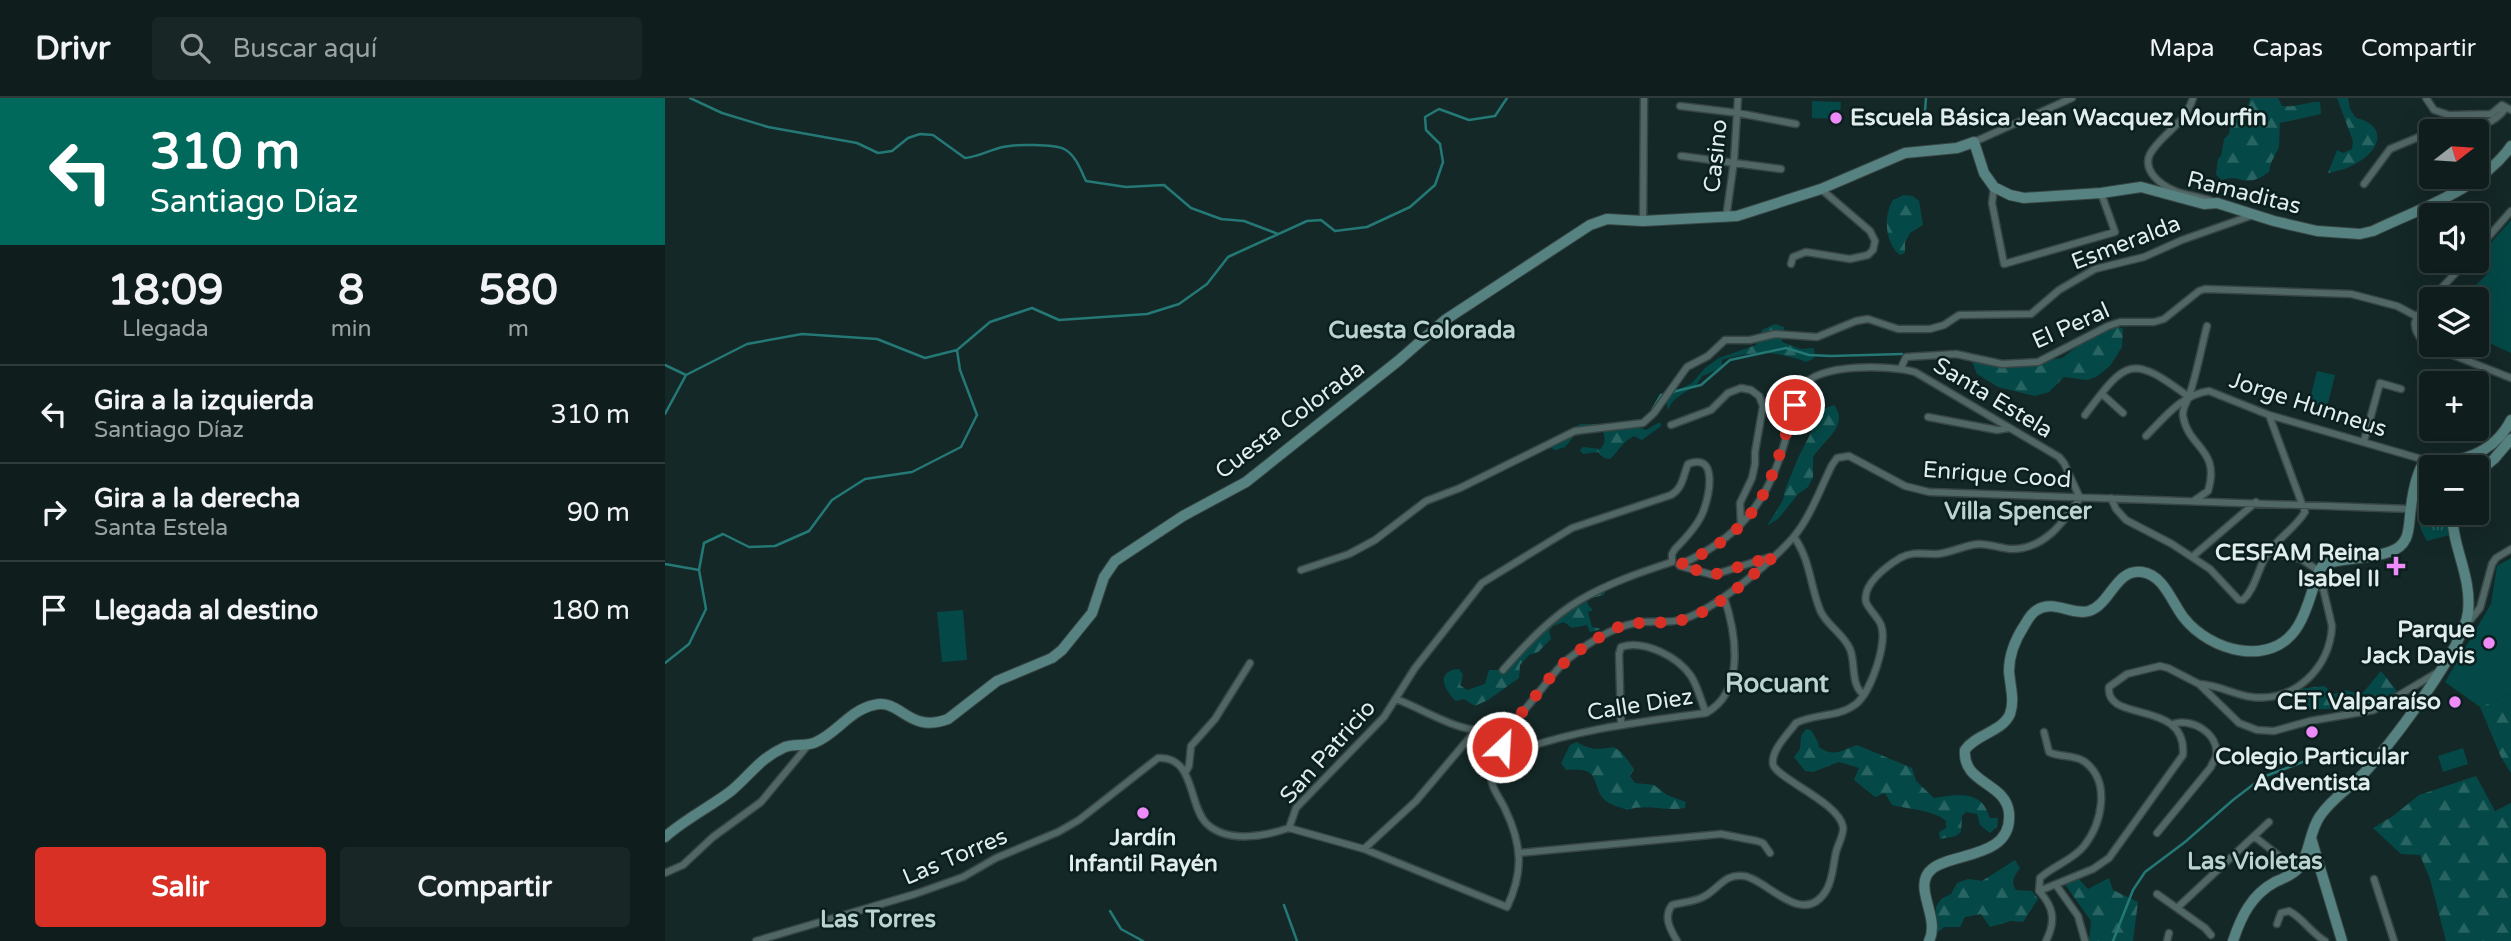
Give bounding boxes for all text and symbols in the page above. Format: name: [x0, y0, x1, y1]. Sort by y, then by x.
search box: [152, 17, 642, 80]
text: Drivr: [35, 29, 110, 68]
icon: search: [176, 29, 214, 67]
text: Buscar aquí: [232, 33, 377, 64]
text: Mapa: [2149, 34, 2215, 63]
text: Capas: [2253, 34, 2323, 63]
text: Compartir: [2361, 34, 2476, 63]
place label: Escuela Básica Jean Wacquez Mourfin: [1850, 104, 2267, 132]
marker: Escuela Básica Jean Wacquez Mourfin: [1828, 110, 1844, 126]
street label: Casino: [1698, 118, 1734, 194]
north arrow: [2419, 119, 2489, 189]
map controls: [2419, 119, 2489, 525]
text: 310 m: [150, 123, 300, 182]
icon: left: [35, 126, 126, 217]
street label: Ramaditas: [2184, 165, 2304, 221]
text: Santiago Díaz: [150, 183, 359, 221]
button: sound: [2419, 203, 2489, 273]
street label: Esmeralda: [2067, 209, 2185, 277]
text: 18:09: [107, 265, 224, 316]
text: 8: [338, 265, 364, 316]
text: 580: [479, 265, 558, 316]
button: layers: [2419, 287, 2489, 357]
street label: El Peral: [2028, 297, 2114, 355]
text: Llegada: [122, 315, 209, 343]
text: min: [331, 315, 372, 343]
text: m: [508, 315, 529, 343]
district label: Cuesta Colorada: [1328, 316, 1516, 345]
street label: Santa Estela: [1928, 351, 2058, 445]
street label: Cuesta Colorada: [1210, 355, 1370, 485]
street label: Jorge Hunneus: [2226, 366, 2390, 444]
button: +: [2419, 371, 2489, 441]
pin: [1765, 375, 1825, 435]
text: Gira a la izquierda: [94, 385, 314, 416]
icon: arrive: [1776, 386, 1814, 424]
icon: left: [35, 395, 73, 433]
text: 310 m: [550, 399, 630, 430]
text: Santiago Díaz: [94, 416, 244, 444]
button: −: [2419, 455, 2489, 525]
street label: Enrique Cood: [1922, 456, 2072, 494]
text: Gira a la derecha: [94, 483, 300, 514]
icon: right: [35, 493, 73, 531]
text: 90 m: [567, 497, 630, 528]
district label: Villa Spencer: [1944, 497, 2093, 526]
text: Santa Estela: [94, 514, 228, 542]
place label: CESFAM Reina Isabel II: [2215, 539, 2380, 593]
marker: CESFAM Reina Isabel II: [2386, 556, 2406, 576]
icon: arrive: [35, 591, 73, 629]
text: Llegada al destino: [94, 595, 318, 626]
text: 180 m: [550, 595, 630, 626]
place label: Parque Jack Davis: [2361, 616, 2475, 670]
marker: Parque Jack Davis: [2481, 635, 2497, 651]
district label: Rocuant: [1725, 668, 1829, 699]
street label: Calle Diez: [1585, 683, 1695, 727]
place label: CET Valparaíso: [2277, 688, 2441, 716]
street label: San Patricio: [1274, 694, 1382, 810]
marker: CET Valparaíso: [2447, 694, 2463, 710]
position arrow: [1465, 710, 1539, 784]
marker: Colegio Particular Adventista: [2304, 724, 2320, 740]
place label: Colegio Particular Adventista: [2215, 743, 2410, 797]
marker: Jardín Infantil Rayén: [1135, 805, 1151, 821]
street label: Las Torres: [898, 822, 1012, 892]
place label: Jardín Infantil Rayén: [1068, 824, 1218, 878]
button: Salir: [35, 847, 326, 927]
button: Compartir: [340, 847, 630, 927]
district label: Las Violetas: [2187, 847, 2323, 876]
district label: Las Torres: [820, 905, 936, 934]

